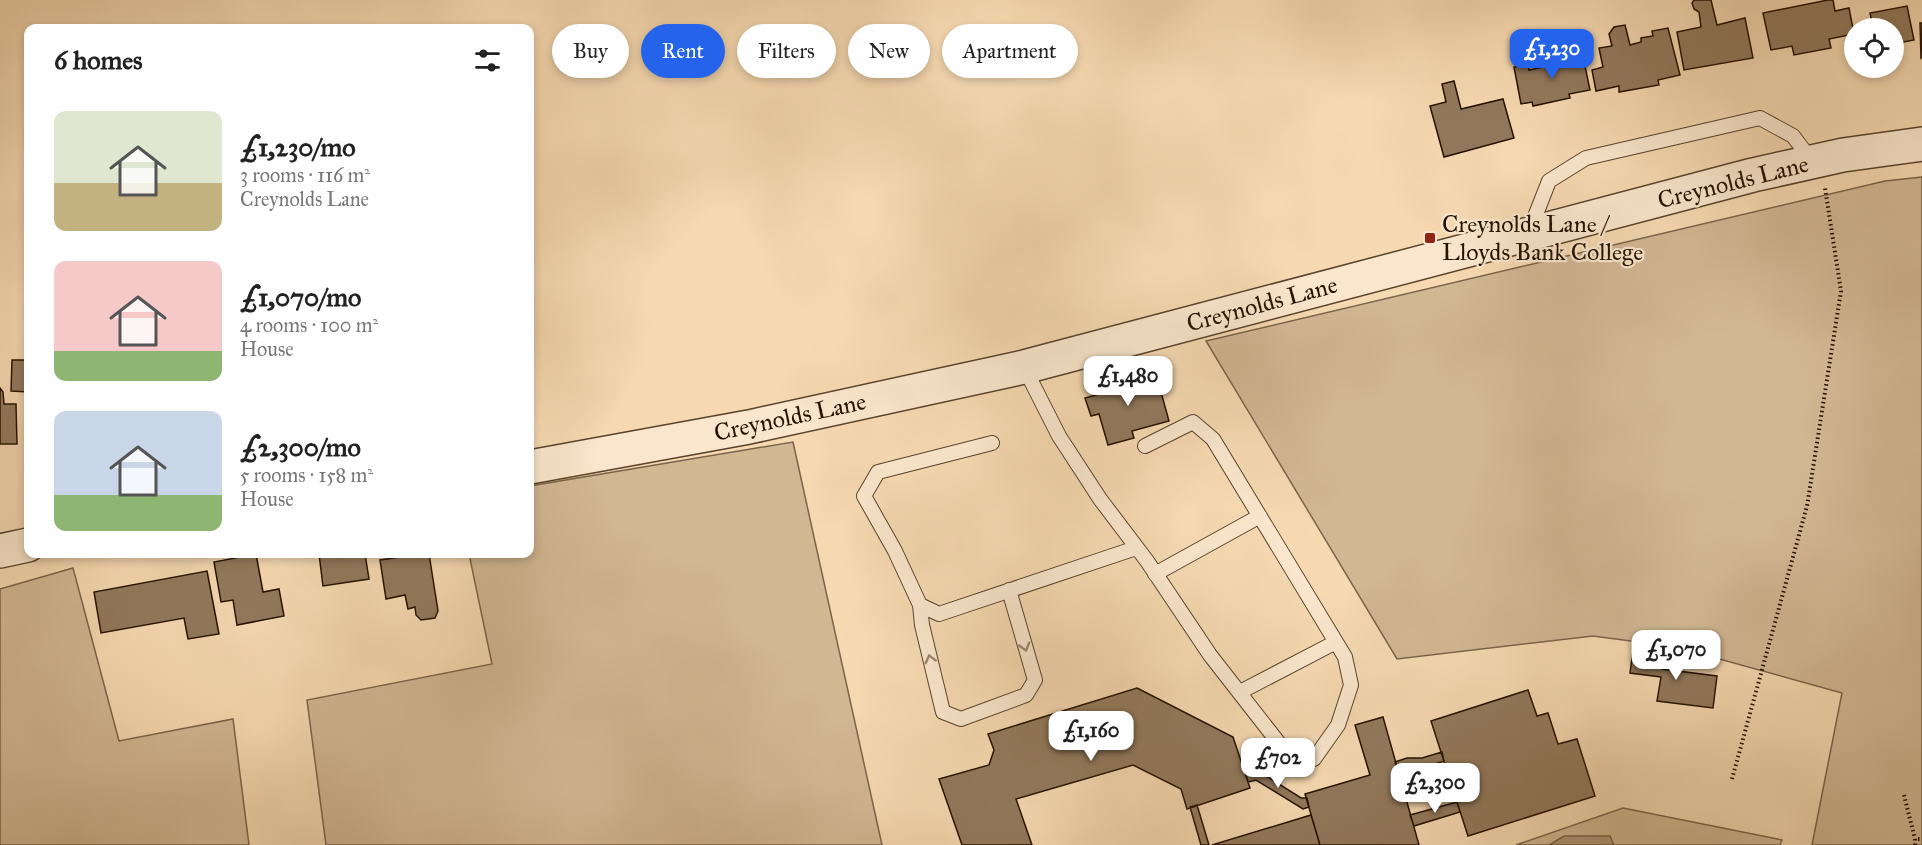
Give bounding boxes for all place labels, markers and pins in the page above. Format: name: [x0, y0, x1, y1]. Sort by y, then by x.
pin: £1,230: [1503, 29, 1601, 80]
place label: Creynolds Lane / Lloyds Bank College: [1442, 209, 1643, 267]
marker: Creynolds Lane / Lloyds Bank College: [1423, 231, 1437, 245]
pin: £1,480: [1079, 356, 1177, 407]
pin: £1,070: [1627, 630, 1725, 681]
pin: £1,160: [1042, 711, 1140, 762]
pin: £702: [1242, 738, 1314, 789]
pin: £2,300: [1386, 763, 1484, 814]

